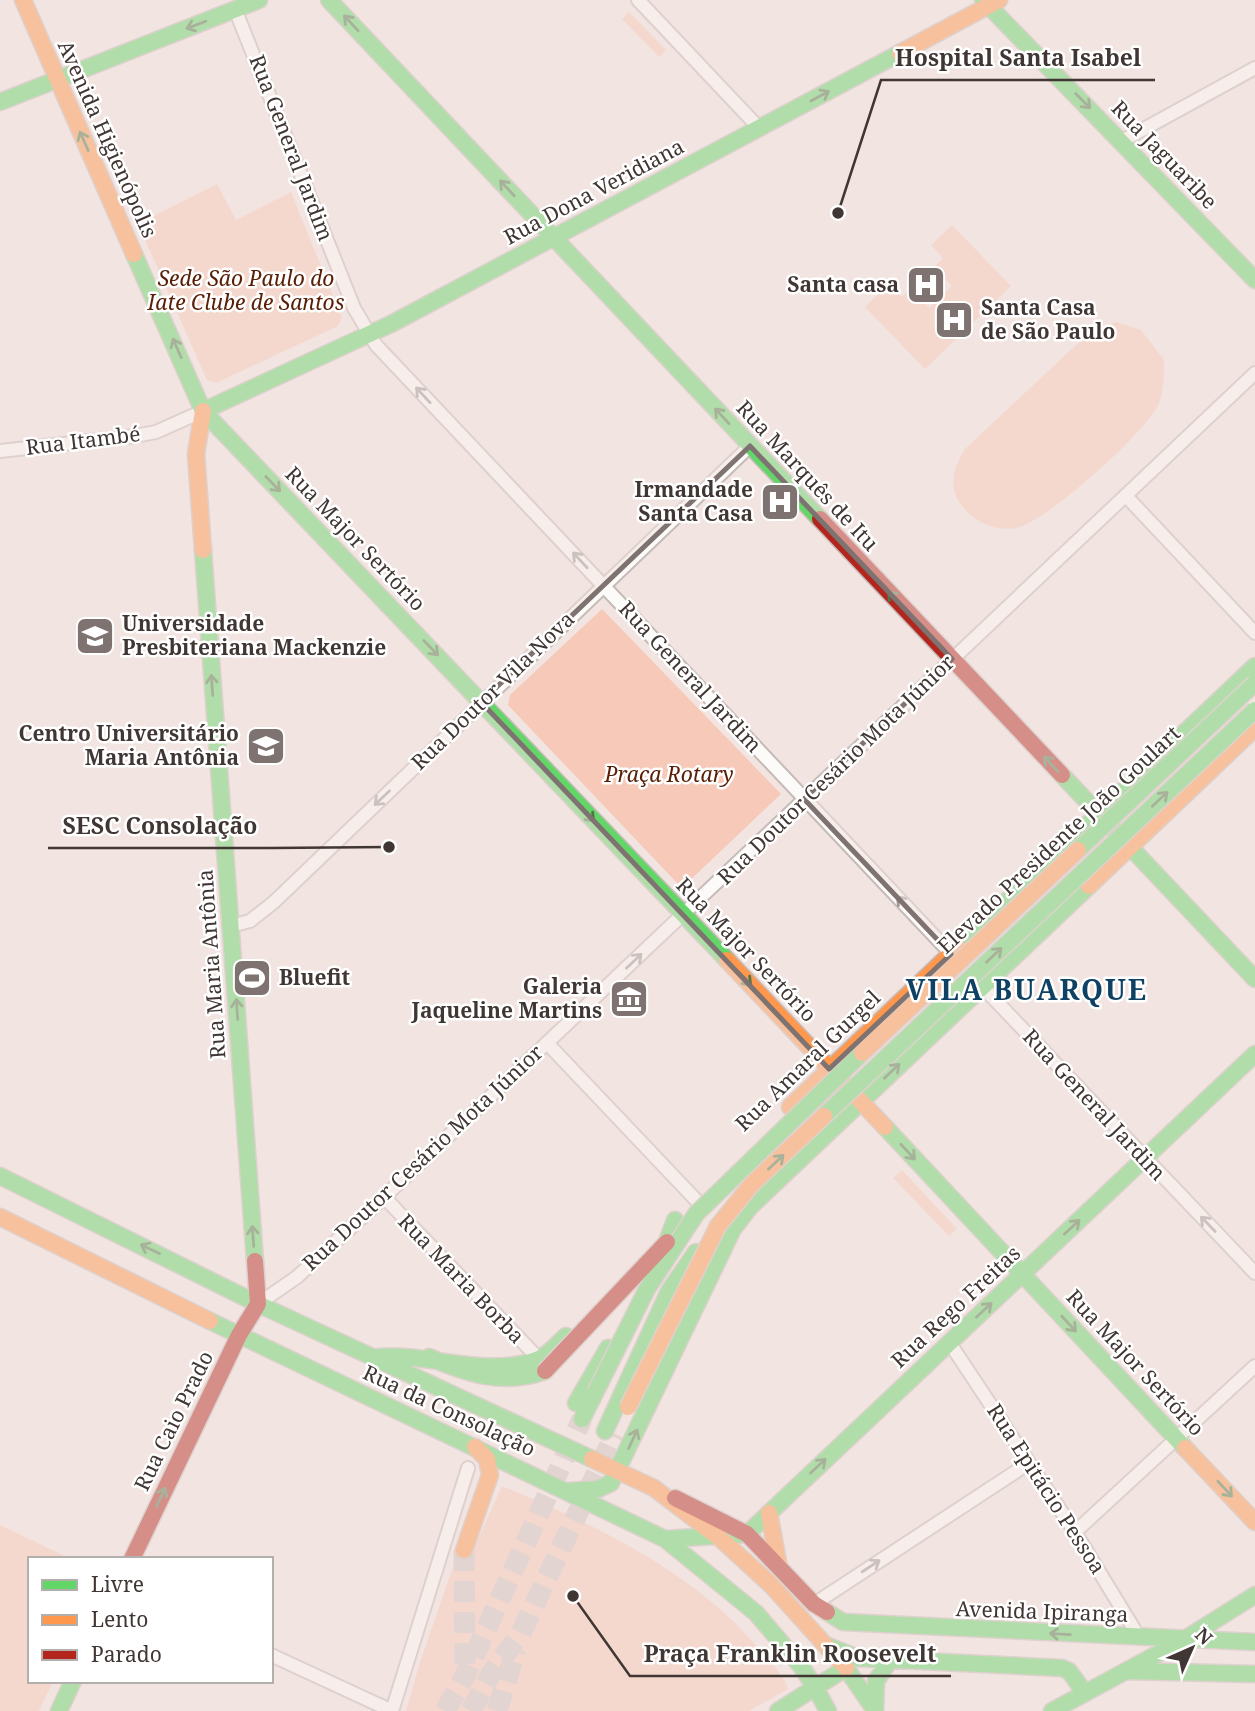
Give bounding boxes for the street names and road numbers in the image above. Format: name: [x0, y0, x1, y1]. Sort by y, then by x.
street label: Avenida Higienópolis: [52, 35, 164, 242]
street label: Rua General Jardim: [244, 51, 340, 245]
street label: Rua Jaguaribe: [1106, 94, 1224, 215]
street label: Rua Dona Veridiana: [499, 132, 688, 250]
street label: Rua Marquês de Itu: [731, 394, 885, 557]
street label: Rua Itambé: [24, 419, 142, 461]
street label: Rua Major Sertório: [279, 460, 432, 617]
street label: Rua General Jardim: [613, 595, 768, 758]
street label: Rua Doutor Vila Nova: [405, 605, 580, 776]
street label: Rua Doutor Cesário Mota Júnior: [711, 648, 960, 890]
street label: Elevado Presidente João Goulart: [931, 719, 1186, 959]
street label: Rua Maria Antônia: [190, 868, 232, 1060]
street label: Rua Major Sertório: [670, 871, 823, 1028]
street label: Rua Amaral Gurgel: [729, 983, 886, 1137]
street label: Rua General Jardim: [1017, 1023, 1172, 1186]
street label: Rua Doutor Cesário Mota Júnior: [296, 1038, 549, 1276]
street label: Rua Maria Borba: [393, 1207, 531, 1349]
street label: Rua Rego Freitas: [885, 1239, 1026, 1374]
street label: Rua Major Sertório: [1061, 1283, 1211, 1442]
street label: Rua Caio Prado: [127, 1346, 219, 1495]
street label: Rua da Consolação: [359, 1358, 540, 1462]
street label: Rua Epitácio Pessoa: [981, 1398, 1112, 1579]
street label: Avenida Ipiranga: [955, 1594, 1129, 1628]

